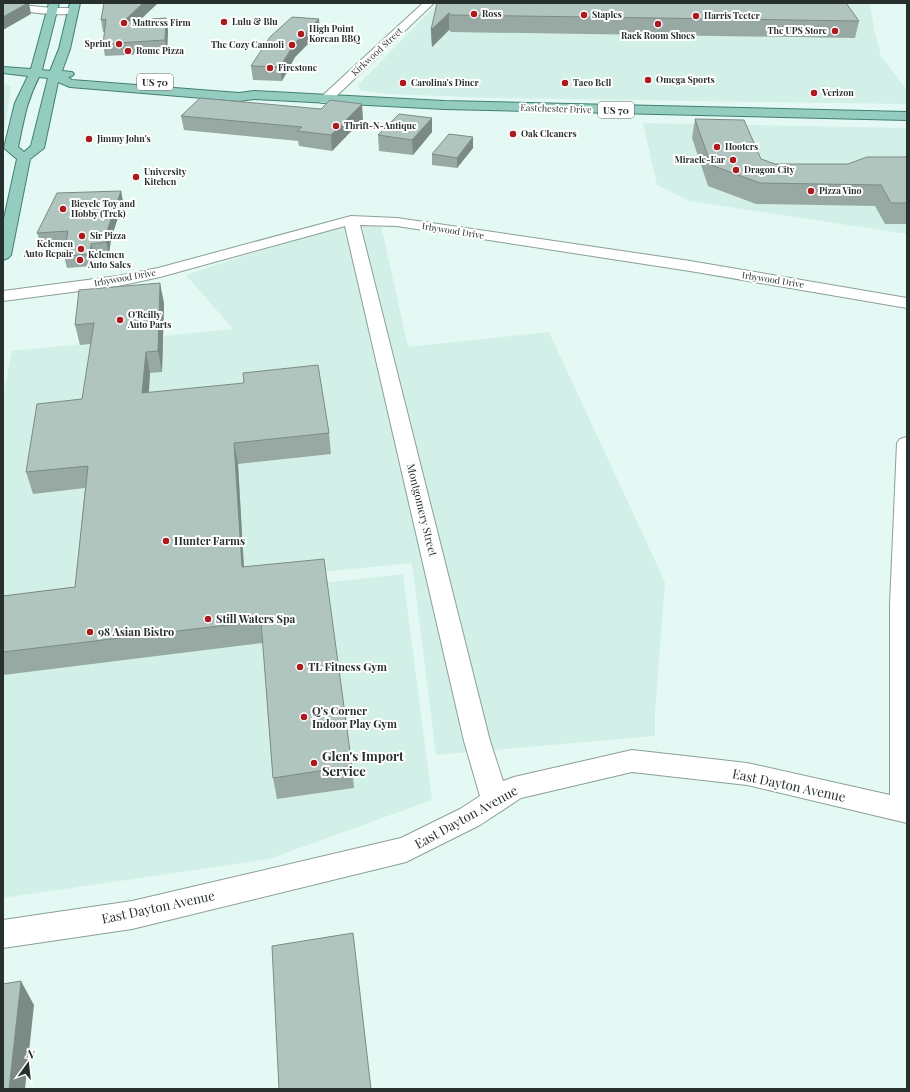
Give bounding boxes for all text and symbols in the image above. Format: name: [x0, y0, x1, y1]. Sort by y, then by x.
place label: Ross: [482, 7, 502, 19]
place label: Staples: [592, 8, 622, 20]
marker: Ross: [469, 9, 479, 19]
place label: Harris Teeter: [704, 9, 760, 21]
marker: Staples: [579, 10, 589, 20]
marker: Harris Teeter: [691, 11, 701, 21]
place label: Lulu & Blu: [232, 15, 278, 27]
place label: Mattress Firm: [132, 16, 191, 28]
marker: Lulu & Blu: [219, 17, 229, 27]
marker: Mattress Firm: [119, 18, 129, 28]
marker: Rack Room Shoes: [653, 19, 663, 29]
place label: High Point Korean BBQ: [309, 22, 361, 44]
street label: Kirkwood Street: [348, 24, 405, 78]
place label: The UPS Store: [768, 24, 827, 36]
marker: The UPS Store: [830, 26, 840, 36]
marker: High Point Korean BBQ: [296, 29, 306, 39]
place label: Rack Room Shoes: [621, 29, 695, 41]
place label: Sprint: [85, 37, 112, 49]
place label: The Cozy Cannoli: [211, 38, 284, 50]
marker: Sprint: [114, 39, 124, 49]
marker: The Cozy Cannoli: [287, 40, 297, 50]
place label: Rome Pizza: [136, 44, 184, 56]
marker: Rome Pizza: [123, 46, 133, 56]
place label: Firestone: [278, 61, 318, 73]
marker: Firestone: [265, 63, 275, 73]
place label: Omega Sports: [656, 73, 715, 85]
road number: US 70: [137, 74, 173, 90]
marker: Omega Sports: [643, 75, 653, 85]
place label: Carolina's Diner: [411, 76, 480, 88]
place label: Taco Bell: [573, 76, 612, 88]
marker: Carolina's Diner: [398, 78, 408, 88]
marker: Taco Bell: [560, 78, 570, 88]
place label: Verizon: [821, 86, 854, 98]
marker: Verizon: [809, 88, 819, 98]
street label: Eastchester Drive: [520, 101, 592, 115]
road number: US 70: [598, 102, 634, 118]
place label: Thrift-N-Antique: [344, 119, 417, 131]
marker: Thrift-N-Antique: [331, 121, 341, 131]
place label: Oak Cleaners: [521, 127, 577, 139]
marker: Oak Cleaners: [508, 129, 518, 139]
place label: Jimmy John's: [96, 132, 151, 144]
marker: Jimmy John's: [84, 134, 94, 144]
place label: Hooters: [725, 140, 758, 152]
marker: Hooters: [712, 142, 722, 152]
place label: Miracle-Ear: [674, 153, 726, 165]
marker: Miracle-Ear: [728, 155, 738, 165]
place label: Dragon City: [744, 163, 795, 175]
place label: University Kitchen: [144, 165, 187, 187]
marker: Dragon City: [731, 165, 741, 175]
marker: University Kitchen: [131, 172, 141, 182]
place label: Pizza Vino: [819, 184, 862, 196]
marker: Pizza Vino: [806, 186, 816, 196]
place label: Bicycle Toy and Hobby (Trek): [71, 197, 136, 219]
marker: Bicycle Toy and Hobby (Trek): [58, 204, 68, 214]
street label: Irbywood Drive: [421, 219, 485, 241]
place label: Sir Pizza: [90, 229, 126, 241]
marker: Sir Pizza: [77, 231, 87, 241]
place label: Kelemen Auto Repair: [23, 237, 74, 259]
marker: Kelemen Auto Repair: [76, 244, 86, 254]
place label: Kelemen Auto Sales: [87, 248, 131, 270]
marker: Kelemen Auto Sales: [75, 255, 85, 265]
street label: Irbywood Drive: [93, 266, 157, 288]
street label: Irbywood Drive: [741, 268, 805, 290]
place label: O'Reilly Auto Parts: [127, 308, 171, 330]
marker: O'Reilly Auto Parts: [115, 315, 125, 325]
street label: Montgomery Street: [404, 462, 441, 558]
place label: Hunter Farms: [174, 533, 245, 548]
marker: Hunter Farms: [161, 536, 171, 546]
place label: Still Waters Spa: [216, 611, 296, 626]
marker: Still Waters Spa: [203, 614, 213, 624]
place label: 98 Asian Bistro: [98, 624, 174, 639]
marker: 98 Asian Bistro: [85, 627, 95, 637]
place label: TL Fitness Gym: [308, 659, 387, 674]
marker: TL Fitness Gym: [295, 662, 305, 672]
place label: Q's Corner Indoor Play Gym: [312, 703, 397, 731]
marker: Q's Corner Indoor Play Gym: [299, 712, 309, 722]
place label: Glen's Import Service: [322, 747, 404, 779]
marker: Glen's Import Service: [309, 758, 319, 768]
street label: East Dayton Avenue: [731, 764, 848, 805]
street label: East Dayton Avenue: [411, 781, 521, 852]
street label: East Dayton Avenue: [100, 886, 216, 927]
north arrow: [8, 1044, 48, 1084]
text: N: [25, 1046, 37, 1062]

